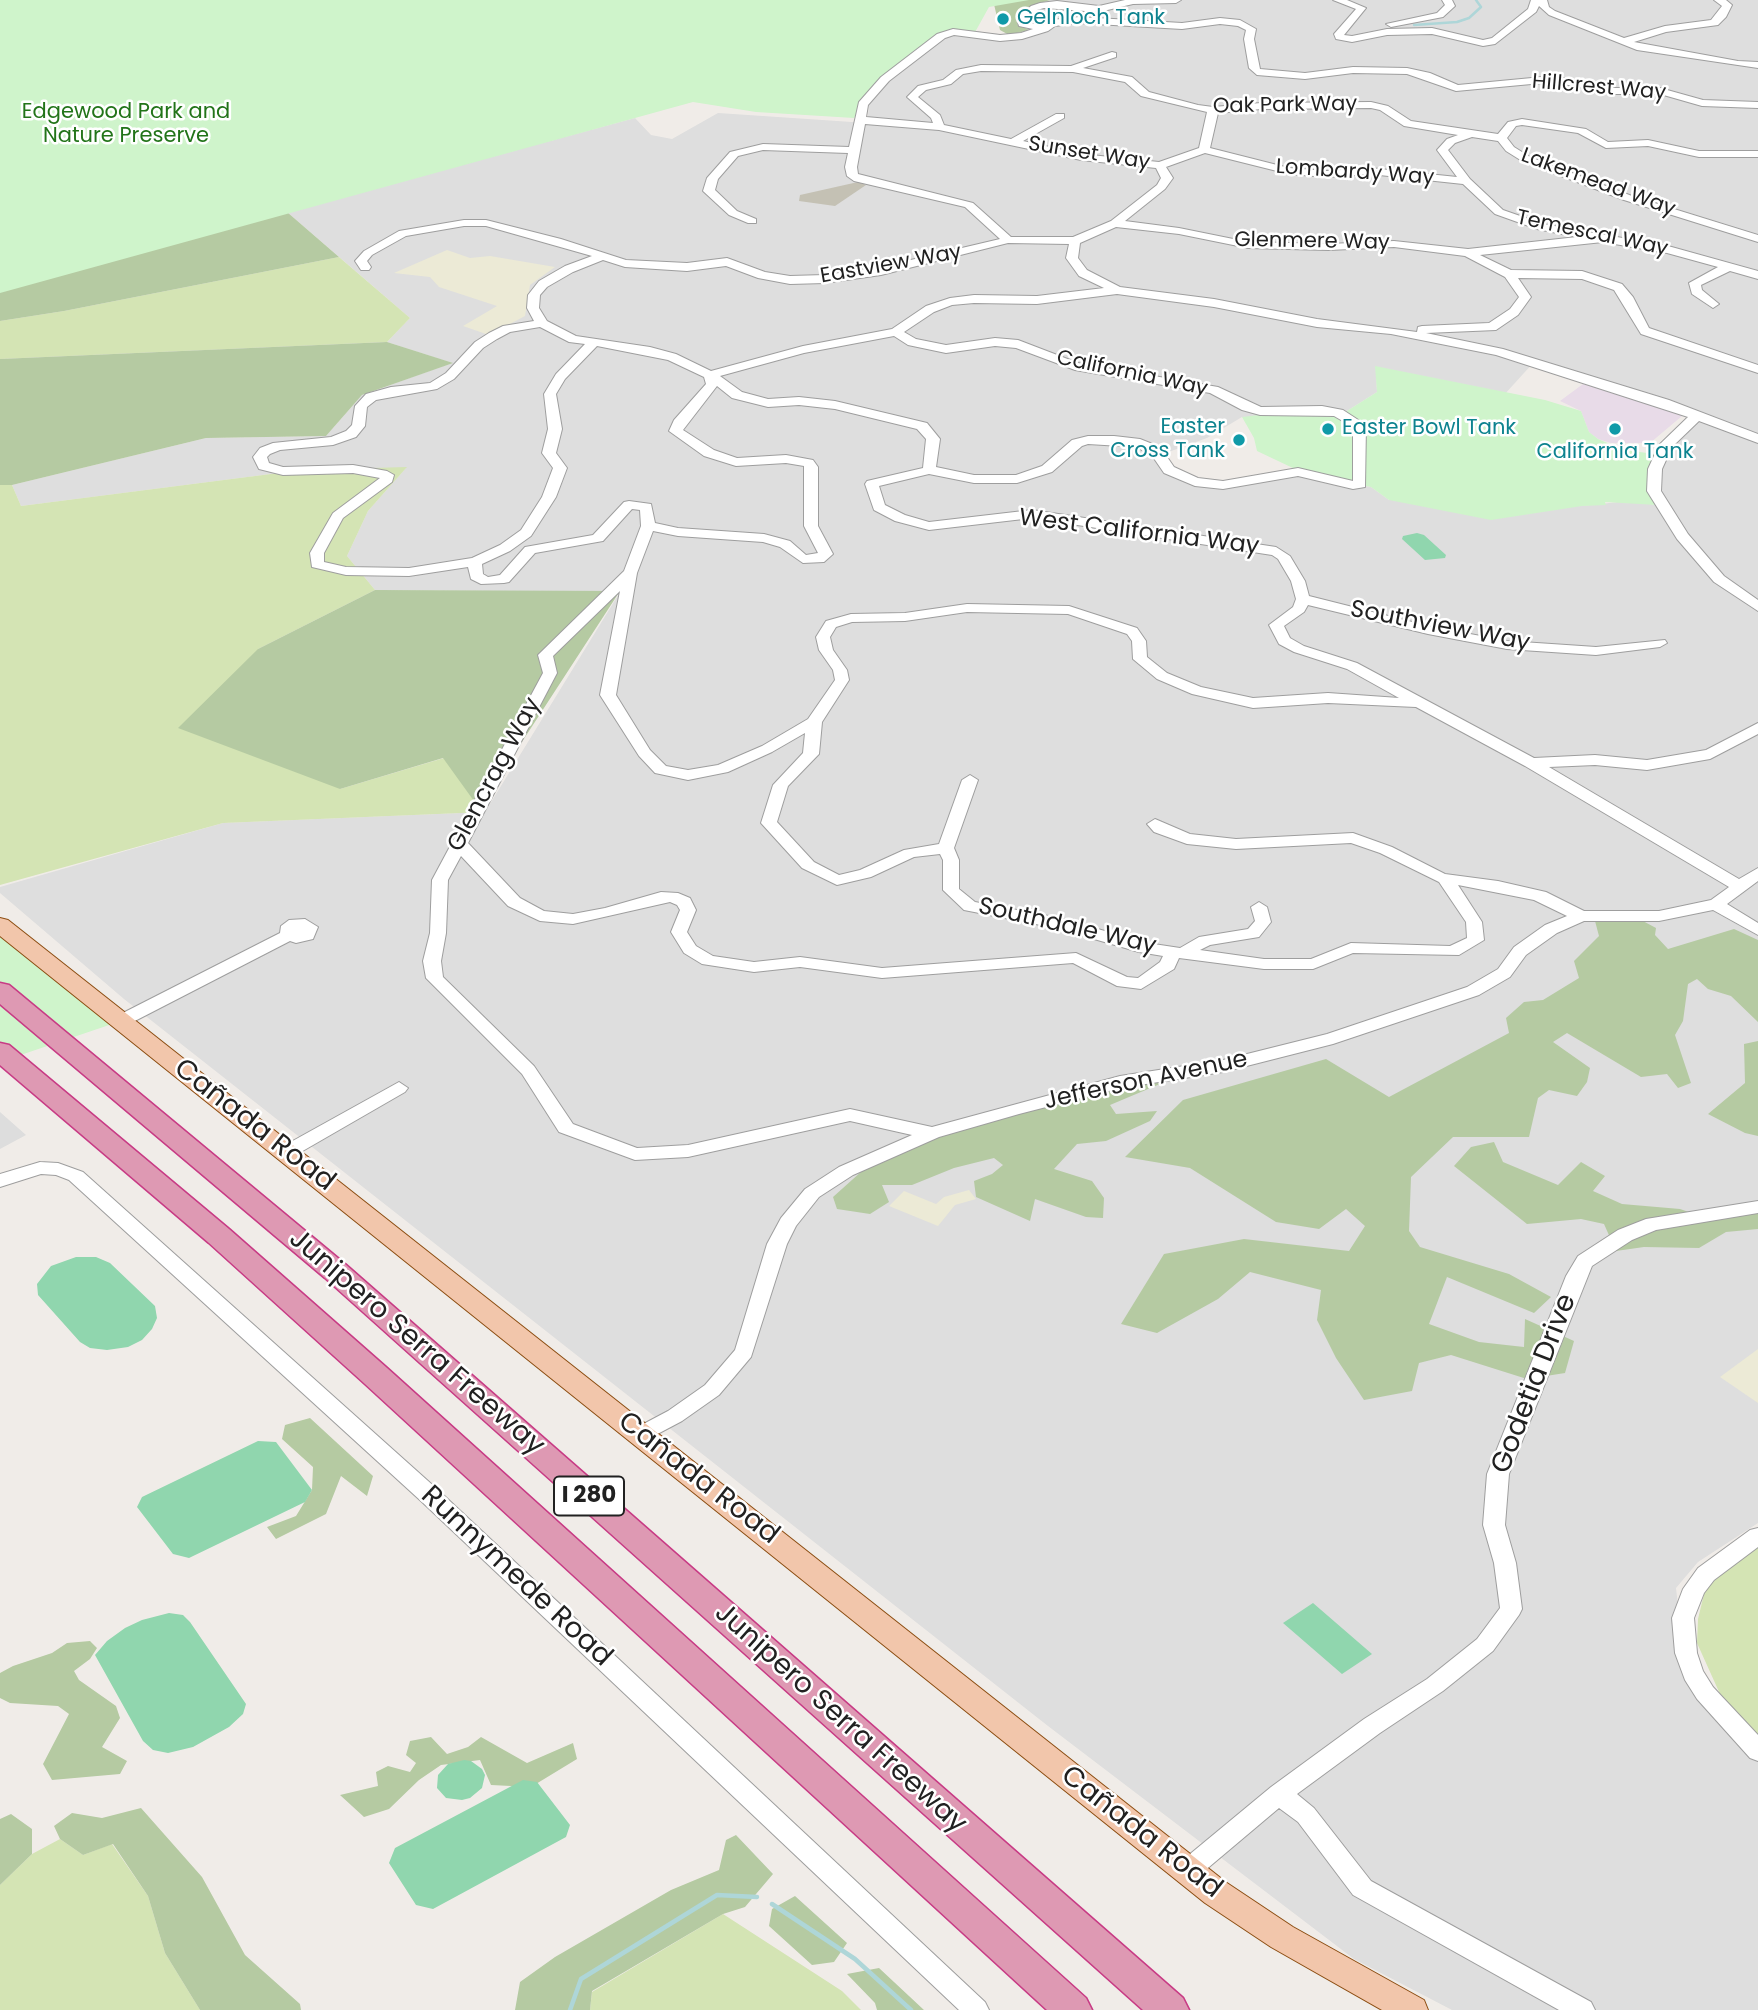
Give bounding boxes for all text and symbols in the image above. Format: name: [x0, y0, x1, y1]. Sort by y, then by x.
place label: Gelnloch Tank: [1017, 6, 1165, 32]
marker: Gelnloch Tank: [995, 11, 1011, 27]
street label: Hillcrest Way: [1531, 70, 1667, 106]
street label: Oak Park Way: [1213, 92, 1357, 120]
park label: Edgewood Park and Nature Preserve: [22, 100, 230, 150]
street label: Sunset Way: [1026, 132, 1152, 176]
street label: Lakemead Way: [1517, 143, 1679, 223]
street label: Lombardy Way: [1275, 155, 1435, 191]
street label: Temescal Way: [1514, 206, 1670, 262]
street label: Glenmere Way: [1234, 228, 1390, 256]
street label: Eastview Way: [818, 240, 964, 290]
street label: California Way: [1054, 346, 1210, 402]
place label: Easter Cross Tank: [1110, 415, 1225, 465]
place label: Easter Bowl Tank: [1342, 416, 1516, 442]
marker: Easter Bowl Tank: [1320, 421, 1336, 437]
marker: California Tank: [1607, 421, 1623, 437]
marker: Easter Cross Tank: [1231, 432, 1247, 448]
place label: California Tank: [1536, 440, 1694, 466]
street label: West California Way: [1017, 504, 1261, 562]
street label: Southview Way: [1348, 595, 1532, 659]
street label: Glencrag Way: [442, 693, 548, 857]
street label: Southdale Way: [975, 893, 1159, 961]
street label: Jefferson Avenue: [1042, 1045, 1250, 1117]
street label: Cañada Road: [167, 1053, 341, 1199]
street label: Junipero Serra Freeway: [281, 1223, 551, 1463]
street label: Godetia Drive: [1485, 1289, 1585, 1479]
street label: Cañada Road: [611, 1406, 785, 1552]
road number: I 280: [554, 1476, 624, 1516]
street label: Runnymede Road: [413, 1480, 619, 1674]
street label: Junipero Serra Freeway: [707, 1597, 973, 1841]
street label: Cañada Road: [1054, 1760, 1228, 1906]

